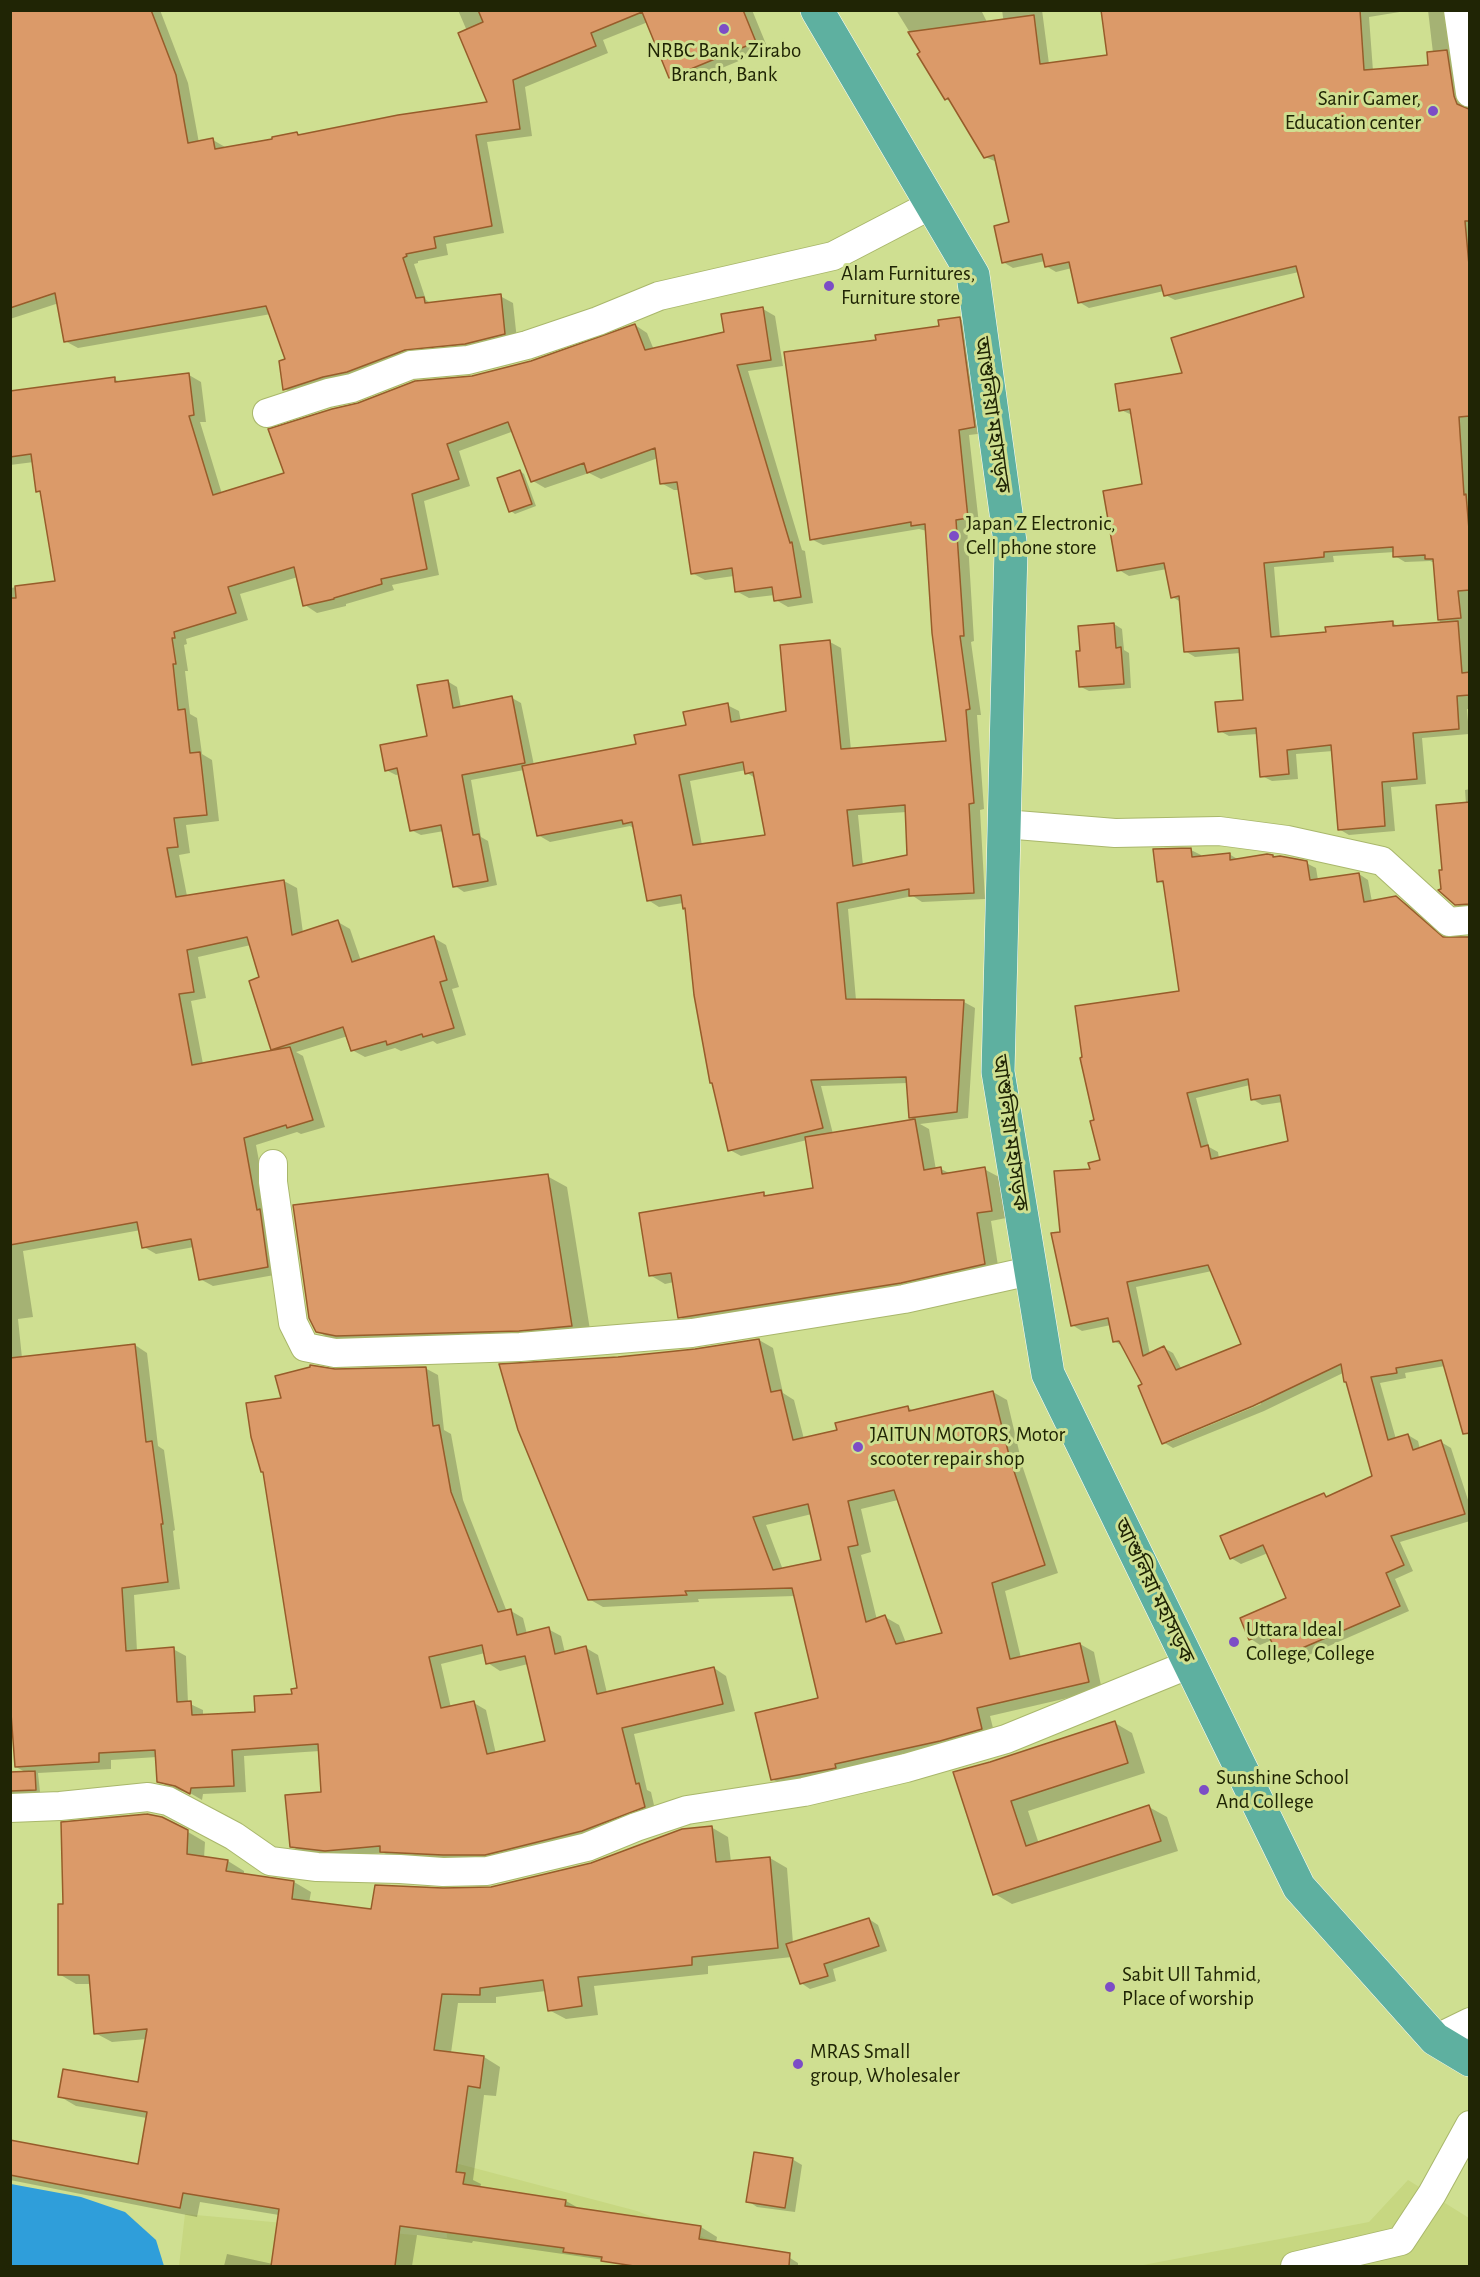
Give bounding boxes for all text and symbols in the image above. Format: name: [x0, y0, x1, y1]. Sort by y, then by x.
marker: NRBC Bank, Zirabo Branch, Bank: [717, 22, 731, 36]
place label: NRBC Bank, Zirabo Branch, Bank: [647, 38, 801, 88]
place label: Sanir Gamer, Education center: [1285, 86, 1421, 136]
marker: Sanir Gamer, Education center: [1426, 104, 1440, 118]
place label: Alam Furnitures, Furniture store: [841, 261, 975, 311]
marker: Alam Furnitures, Furniture store: [822, 279, 836, 293]
street label: আশুলিয়া মহাসড়ক: [969, 335, 1015, 495]
place label: Japan Z Electronic, Cell phone store: [966, 511, 1116, 561]
marker: Japan Z Electronic, Cell phone store: [947, 529, 961, 543]
street label: আশুলিয়া মহাসড়ক: [987, 1053, 1033, 1213]
place label: JAITUN MOTORS, Motor scooter repair shop: [870, 1422, 1065, 1472]
marker: JAITUN MOTORS, Motor scooter repair shop: [851, 1440, 865, 1454]
street label: আশুলিয়া মহাসড়ক: [1108, 1514, 1200, 1668]
place label: Uttara Ideal College, College: [1246, 1617, 1375, 1667]
marker: Uttara Ideal College, College: [1227, 1635, 1241, 1649]
place label: Sunshine School And College: [1216, 1765, 1349, 1815]
marker: Sunshine School And College: [1197, 1783, 1211, 1797]
place label: Sabit Ull Tahmid, Place of worship: [1122, 1962, 1261, 2012]
marker: Sabit Ull Tahmid, Place of worship: [1103, 1980, 1117, 1994]
place label: MRAS Small group, Wholesaler: [810, 2039, 960, 2089]
marker: MRAS Small group, Wholesaler: [791, 2057, 805, 2071]

